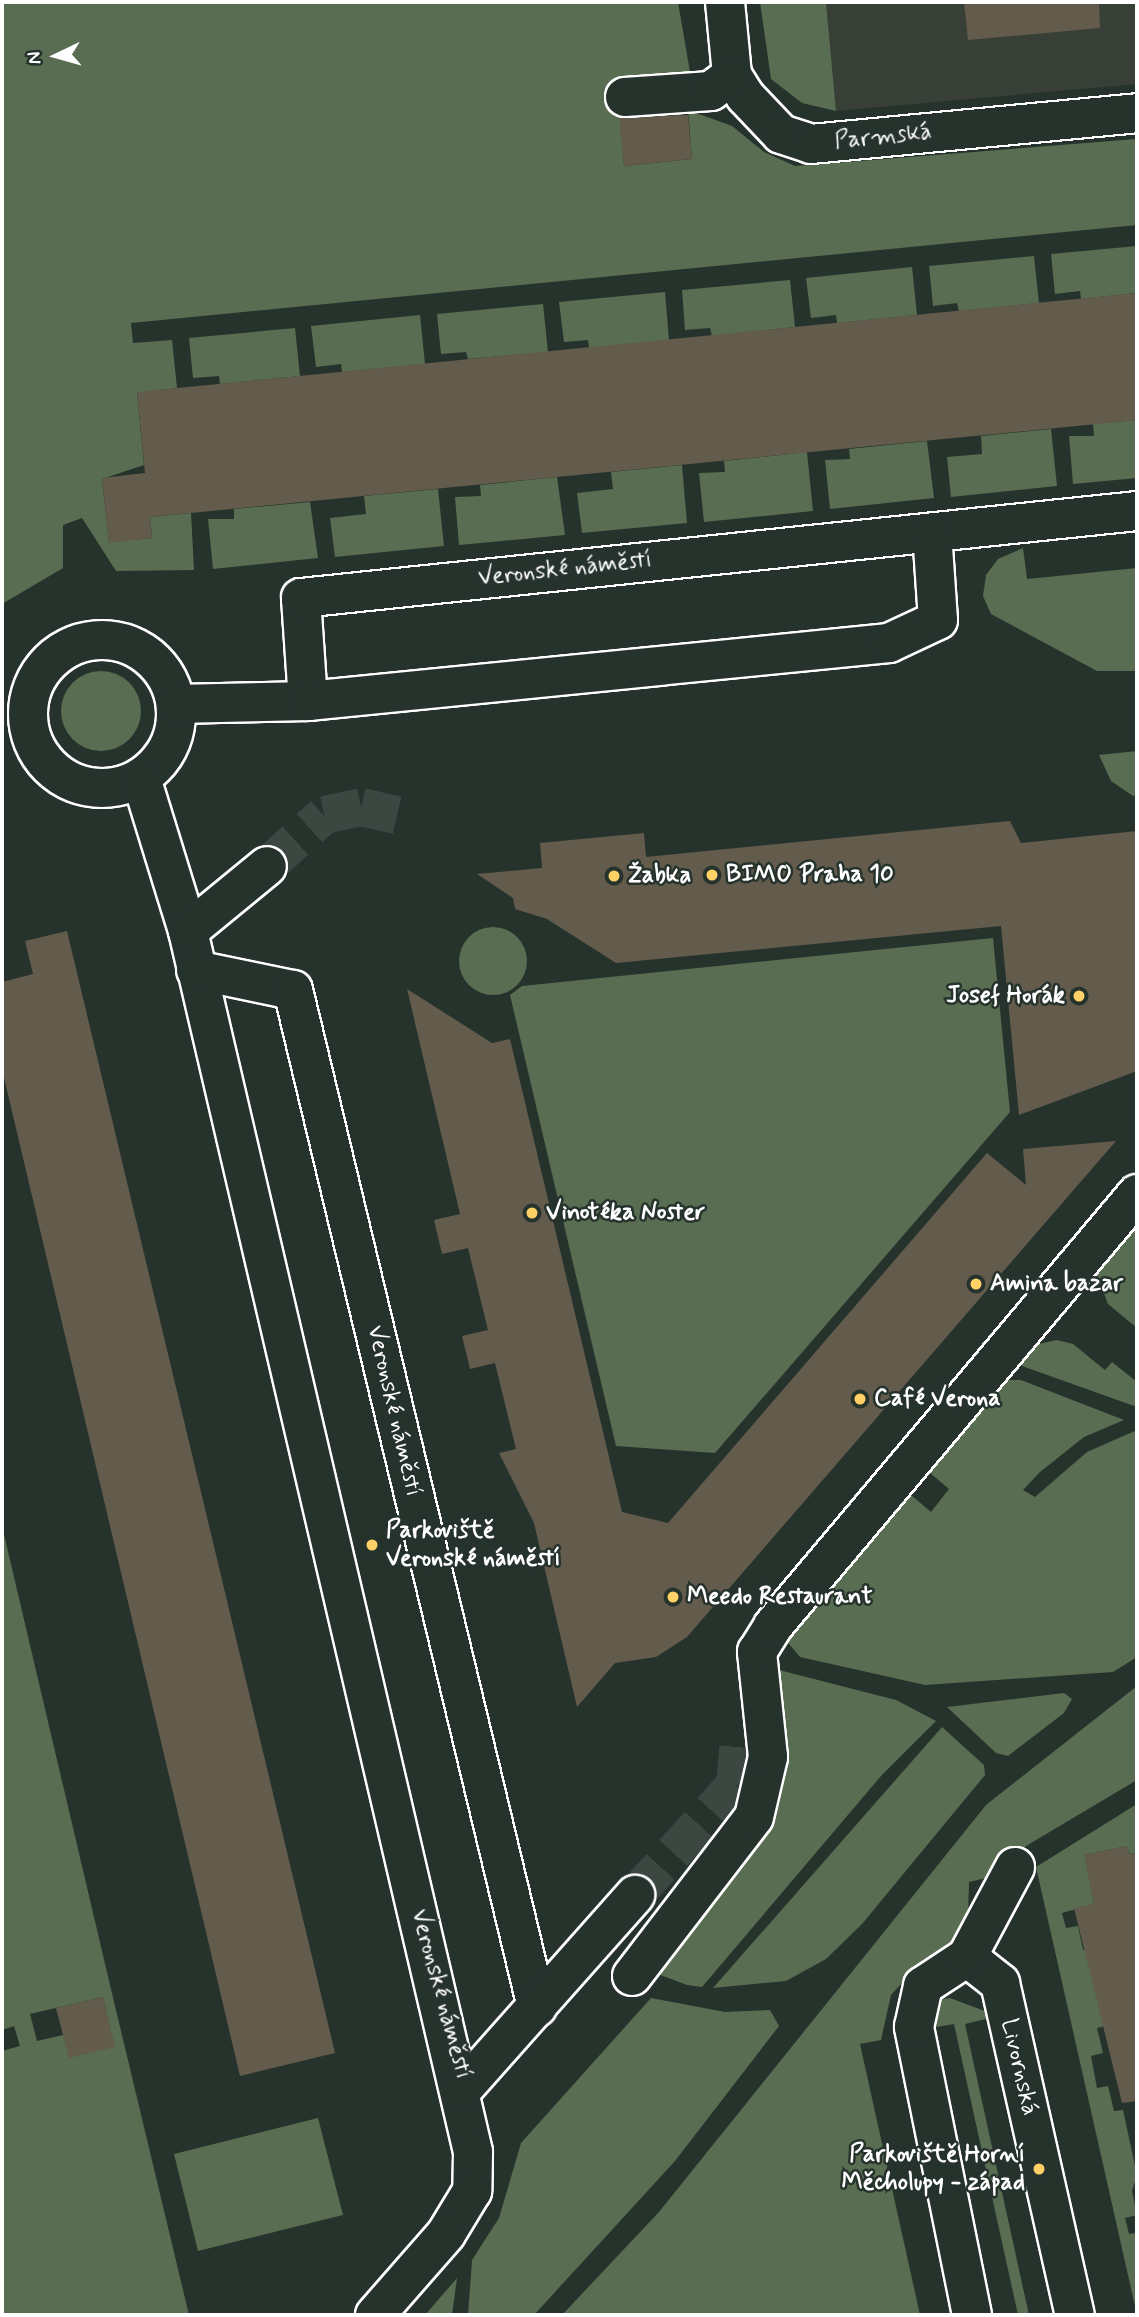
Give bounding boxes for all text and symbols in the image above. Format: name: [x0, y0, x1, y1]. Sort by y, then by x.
north arrow: [21, 21, 91, 91]
text: N: [22, 50, 48, 65]
street label: Parmská: [833, 118, 933, 156]
street label: Veronské náměstí: [477, 546, 653, 592]
place label: BIMO Praha 10: [726, 861, 889, 889]
place label: Žabka: [628, 862, 691, 890]
marker: BIMO Praha 10: [704, 867, 720, 883]
marker: Žabka: [606, 868, 622, 884]
place label: Josef Horák: [945, 982, 1065, 1010]
marker: Josef Horák: [1071, 988, 1087, 1004]
place label: Vinotéka Noster: [546, 1199, 705, 1227]
marker: Vinotéka Noster: [524, 1205, 540, 1221]
place label: Amina bazar: [990, 1270, 1124, 1298]
marker: Amina bazar: [968, 1276, 984, 1292]
street label: Veronské náměstí: [360, 1323, 428, 1499]
place label: Café Verona: [874, 1385, 1001, 1413]
marker: Café Verona: [852, 1391, 868, 1407]
place label: Parkoviště Veronské náměstí: [386, 1517, 561, 1573]
marker: Parkoviště Veronské náměstí: [364, 1537, 380, 1553]
place label: Meedo Restaurant: [687, 1583, 870, 1611]
marker: Meedo Restaurant: [665, 1589, 681, 1605]
street label: Veronské náměstí: [405, 1906, 477, 2082]
street label: Livornská: [994, 2016, 1044, 2118]
place label: Parkoviště Horní Měcholupy - západ: [841, 2141, 1025, 2197]
marker: Parkoviště Horní Měcholupy - západ: [1031, 2161, 1047, 2177]

